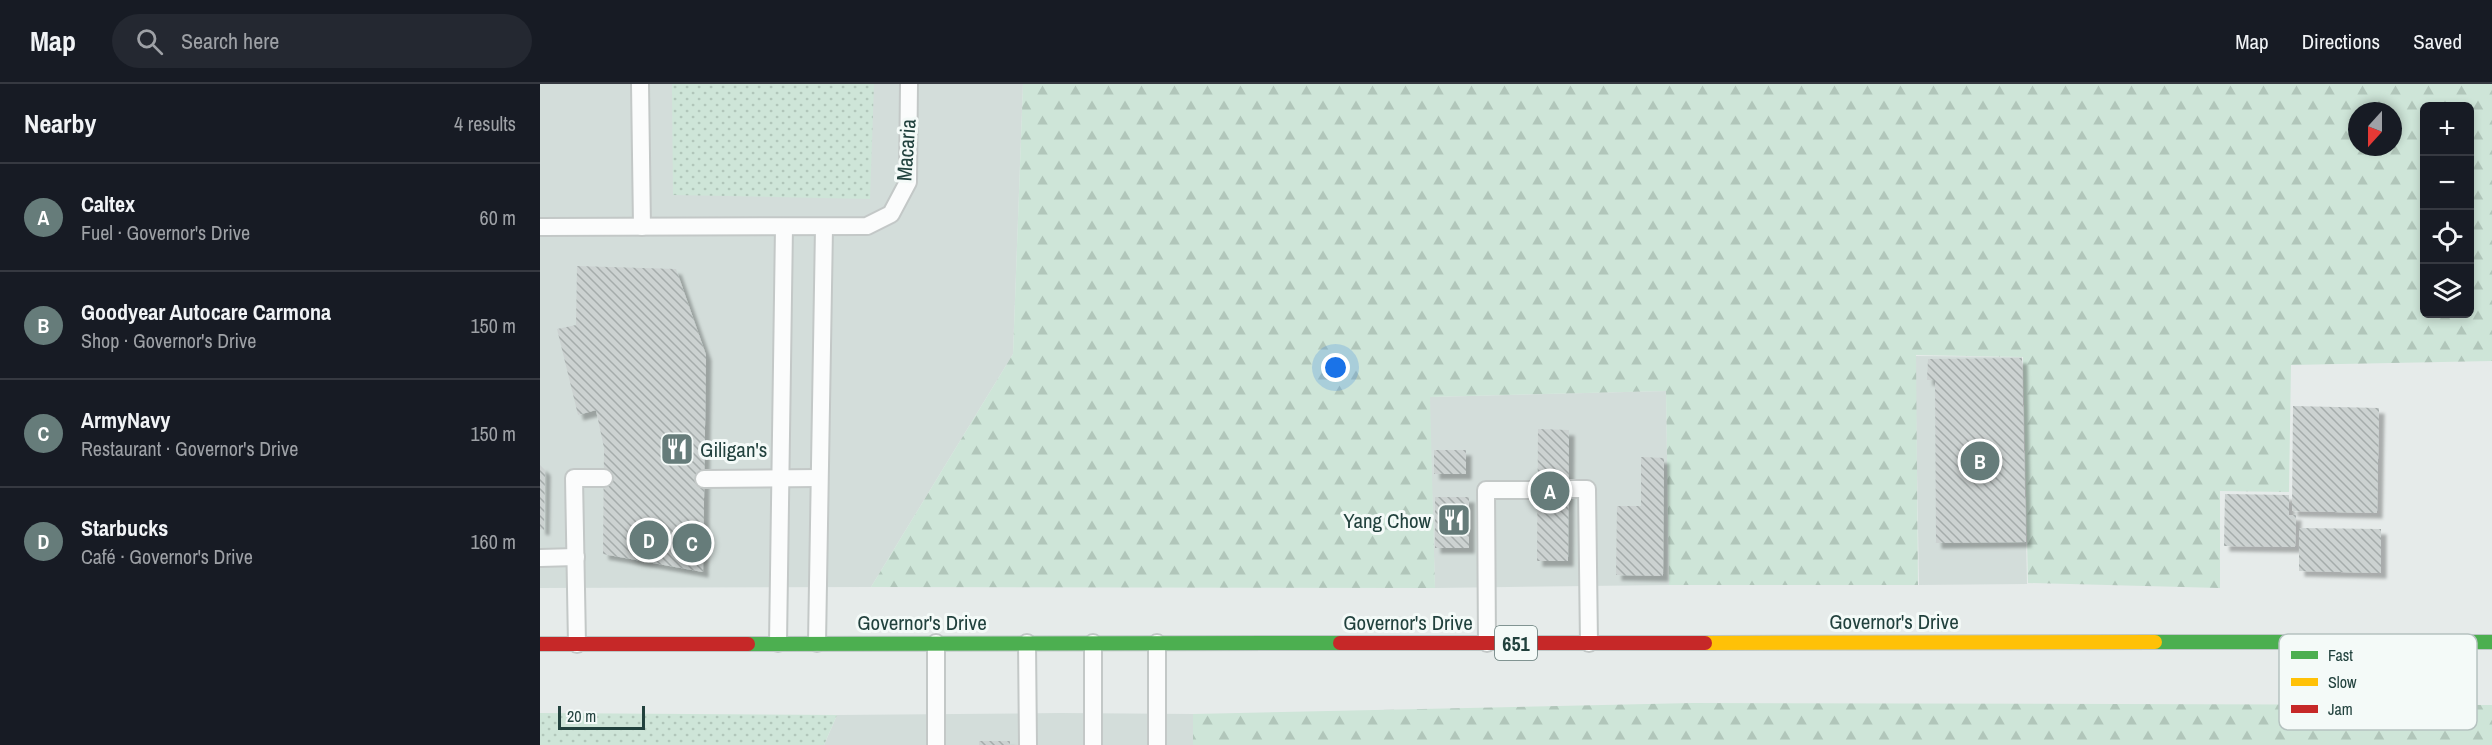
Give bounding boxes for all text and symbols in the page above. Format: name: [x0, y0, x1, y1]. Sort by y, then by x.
search box: [112, 14, 532, 68]
text: Map: [30, 22, 76, 60]
icon: search: [133, 25, 166, 58]
text: Search here: [181, 26, 279, 56]
text: Map: [2235, 27, 2269, 56]
text: Directions: [2302, 27, 2380, 56]
text: Saved: [2413, 27, 2462, 56]
north arrow: [2348, 102, 2402, 156]
map controls: [2420, 102, 2474, 318]
button: +: [2420, 102, 2474, 156]
text: Nearby: [24, 106, 96, 141]
text: 4 results: [454, 110, 516, 137]
street label: Macaria: [889, 118, 923, 182]
button: −: [2420, 156, 2474, 210]
text: Caltex: [81, 189, 135, 219]
text: A: [38, 204, 49, 231]
text: 60 m: [480, 204, 516, 231]
button: locate: [2420, 210, 2474, 264]
text: Fuel · Governor's Drive: [81, 219, 250, 246]
button: layers: [2420, 264, 2474, 318]
text: Goodyear Autocare Carmona: [81, 297, 331, 327]
text: B: [38, 312, 49, 339]
text: 150 m: [470, 312, 516, 339]
text: Shop · Governor's Drive: [81, 327, 256, 354]
your location: [1321, 353, 1350, 382]
text: ArmyNavy: [81, 405, 170, 435]
text: C: [38, 420, 49, 447]
text: 150 m: [470, 420, 516, 447]
restaurant icon: Giligan's: [659, 431, 695, 467]
text: Restaurant · Governor's Drive: [81, 435, 298, 462]
place label: Giligan's: [700, 435, 767, 464]
pin: B: [1960, 438, 2000, 484]
pin: A: [1530, 468, 1570, 514]
restaurant icon: Yang Chow: [1436, 502, 1472, 538]
place label: Yang Chow: [1343, 506, 1432, 535]
text: Starbucks: [81, 513, 168, 543]
pin: D: [630, 518, 668, 562]
pin: C: [672, 520, 712, 566]
text: D: [38, 528, 49, 555]
text: 160 m: [470, 528, 516, 555]
text: Café · Governor's Drive: [81, 543, 253, 570]
street label: Governor's Drive: [1829, 607, 1959, 636]
street label: Governor's Drive: [857, 608, 987, 637]
street label: Governor's Drive: [1343, 608, 1473, 637]
road number: 651: [1495, 626, 1537, 660]
legend: [2279, 634, 2477, 730]
text: Fast: [2328, 644, 2353, 666]
text: Slow: [2328, 671, 2357, 693]
text: Jam: [2328, 698, 2353, 720]
scale bar: [558, 703, 645, 730]
text: 20 m: [567, 705, 596, 727]

